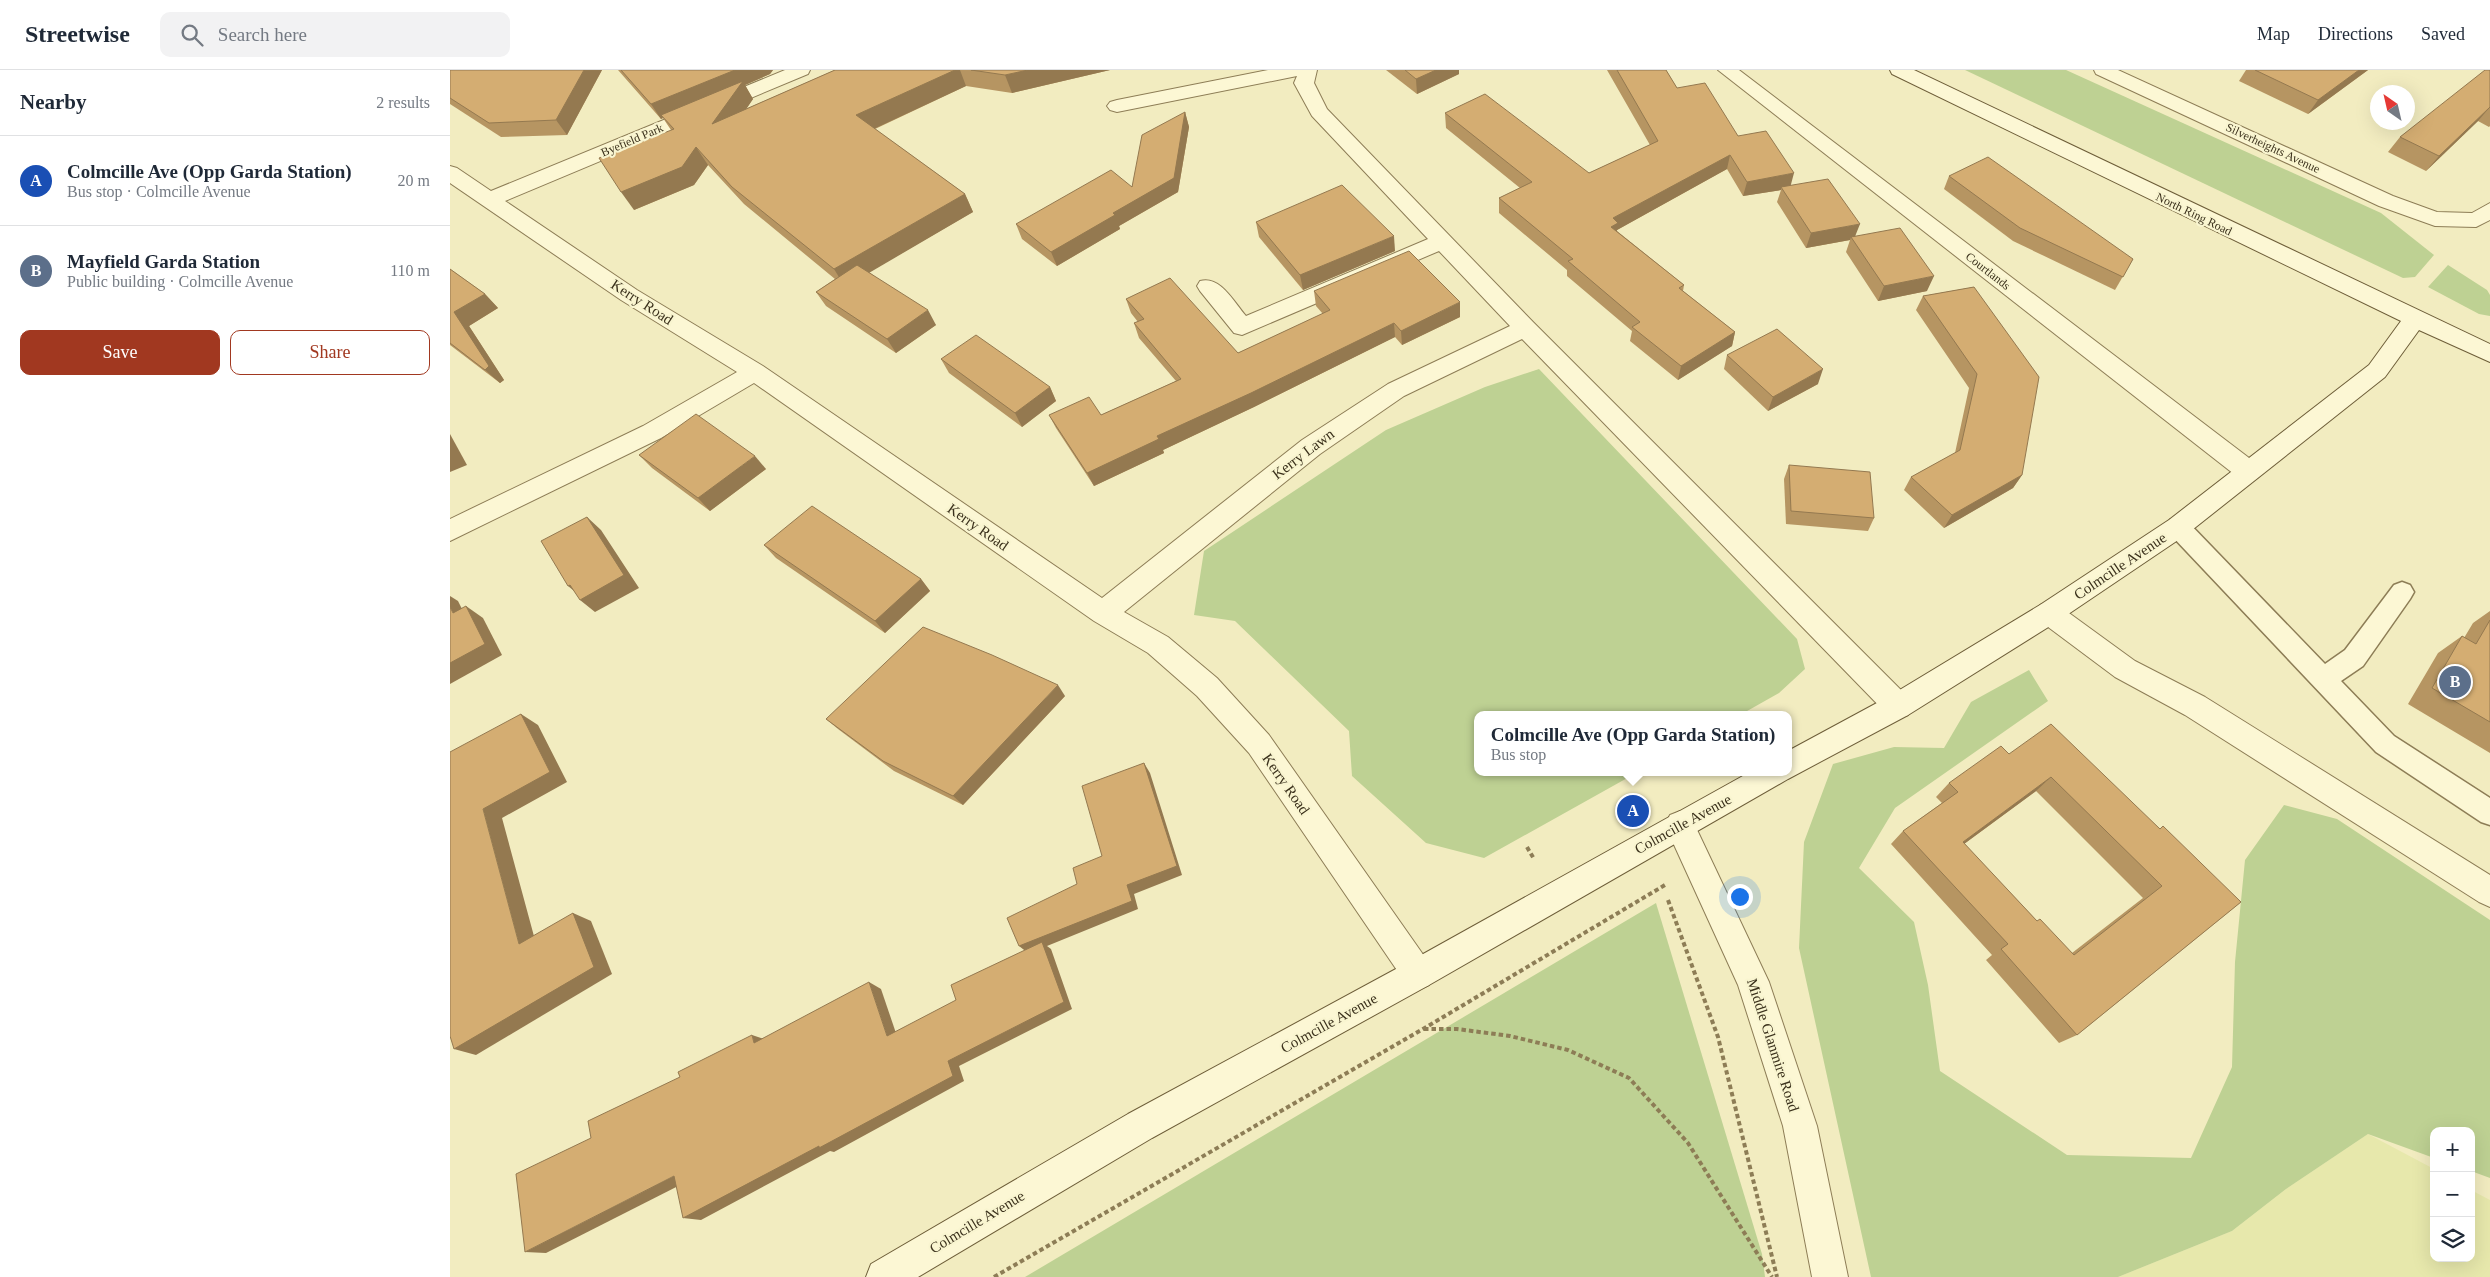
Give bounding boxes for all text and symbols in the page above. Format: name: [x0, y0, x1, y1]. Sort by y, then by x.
search box: [160, 12, 510, 57]
text: Streetwise: [25, 21, 130, 47]
icon: search: [178, 21, 206, 49]
text: Search here: [218, 24, 307, 45]
text: Map: [2257, 24, 2290, 44]
text: Directions: [2318, 24, 2393, 44]
text: Saved: [2421, 24, 2465, 44]
north arrow: [2370, 85, 2415, 130]
text: Nearby: [20, 90, 87, 114]
text: 2 results: [376, 94, 430, 111]
street label: Silverheights Avenue: [2224, 120, 2322, 176]
street label: Byefield Park: [599, 121, 665, 159]
text: Colmcille Ave (Opp Garda Station): [67, 161, 352, 182]
text: A: [30, 172, 42, 189]
text: 20 m: [398, 172, 430, 189]
text: Bus stop · Colmcille Avenue: [67, 183, 251, 200]
street label: North Ring Road: [2154, 190, 2234, 238]
street label: Courtlands: [1963, 249, 2013, 293]
text: Mayfield Garda Station: [67, 251, 260, 272]
text: B: [31, 262, 41, 279]
text: 110 m: [390, 262, 430, 279]
text: Public building · Colmcille Avenue: [67, 273, 293, 290]
street label: Kerry Road: [608, 276, 676, 328]
button: Save: [20, 330, 220, 375]
button: Share: [230, 330, 430, 375]
street label: Kerry Lawn: [1269, 425, 1337, 482]
street label: Kerry Road: [945, 500, 1012, 554]
street label: Colmcille Avenue: [2071, 529, 2169, 603]
pin: B: [2439, 663, 2471, 701]
popup: [1474, 711, 1792, 776]
text: Colmcille Ave (Opp Garda Station): [1491, 724, 1775, 745]
text: Bus stop: [1491, 746, 1546, 763]
street label: Kerry Road: [1259, 751, 1313, 818]
street label: Colmcille Avenue: [1631, 790, 1735, 858]
pin: A: [1617, 792, 1649, 830]
your location: [1727, 884, 1753, 910]
street label: Middle Glanmire Road: [1744, 976, 1802, 1114]
street label: Colmcille Avenue: [1278, 990, 1380, 1056]
map controls: [2430, 1127, 2475, 1262]
button: +: [2430, 1127, 2475, 1172]
button: −: [2430, 1172, 2475, 1217]
street label: Colmcille Avenue: [927, 1187, 1028, 1257]
button: layers: [2430, 1217, 2475, 1262]

